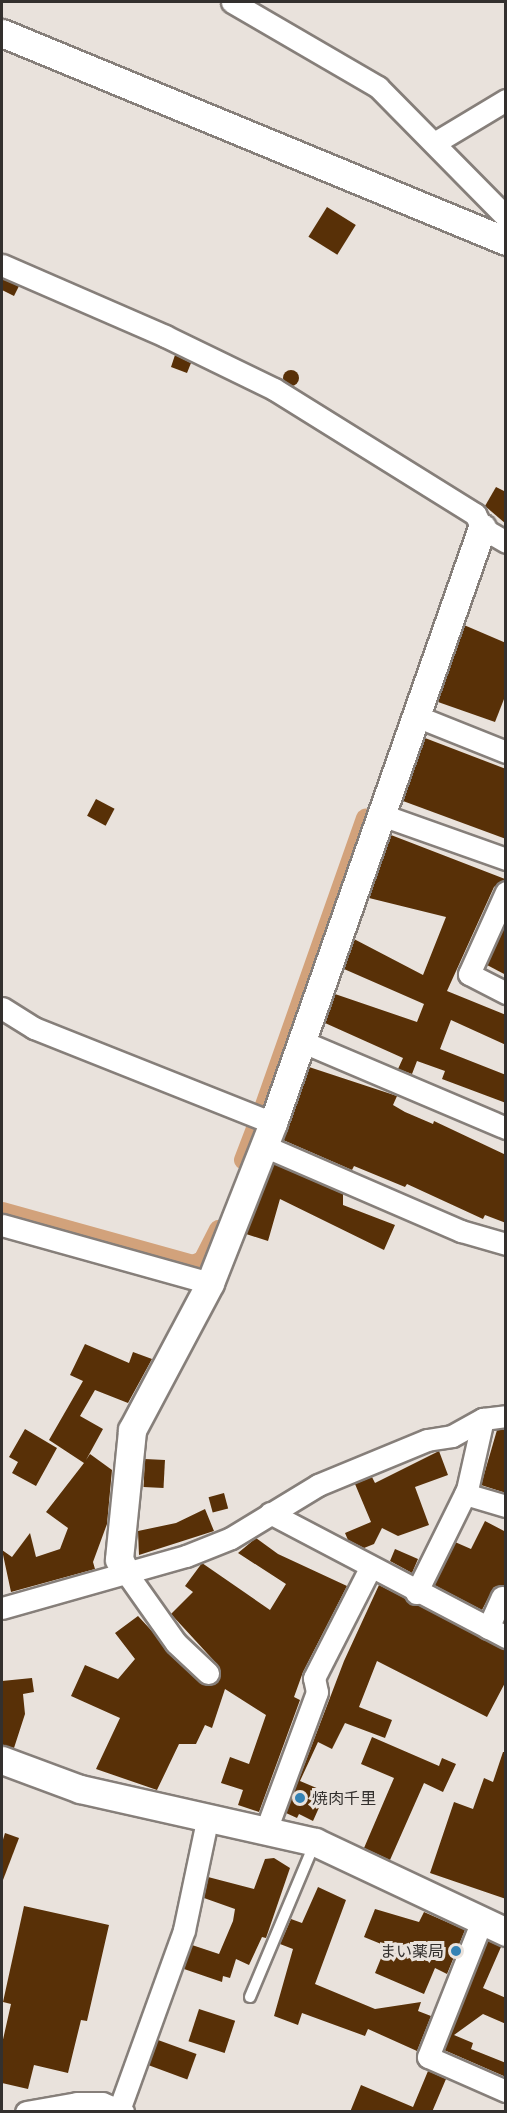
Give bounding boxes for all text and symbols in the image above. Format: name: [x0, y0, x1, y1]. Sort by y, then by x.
place label: 焼肉千里: [312, 1788, 376, 1808]
marker: 焼肉千里: [293, 1791, 307, 1805]
place label: まい薬局: [380, 1941, 444, 1961]
marker: まい薬局: [449, 1944, 463, 1958]

